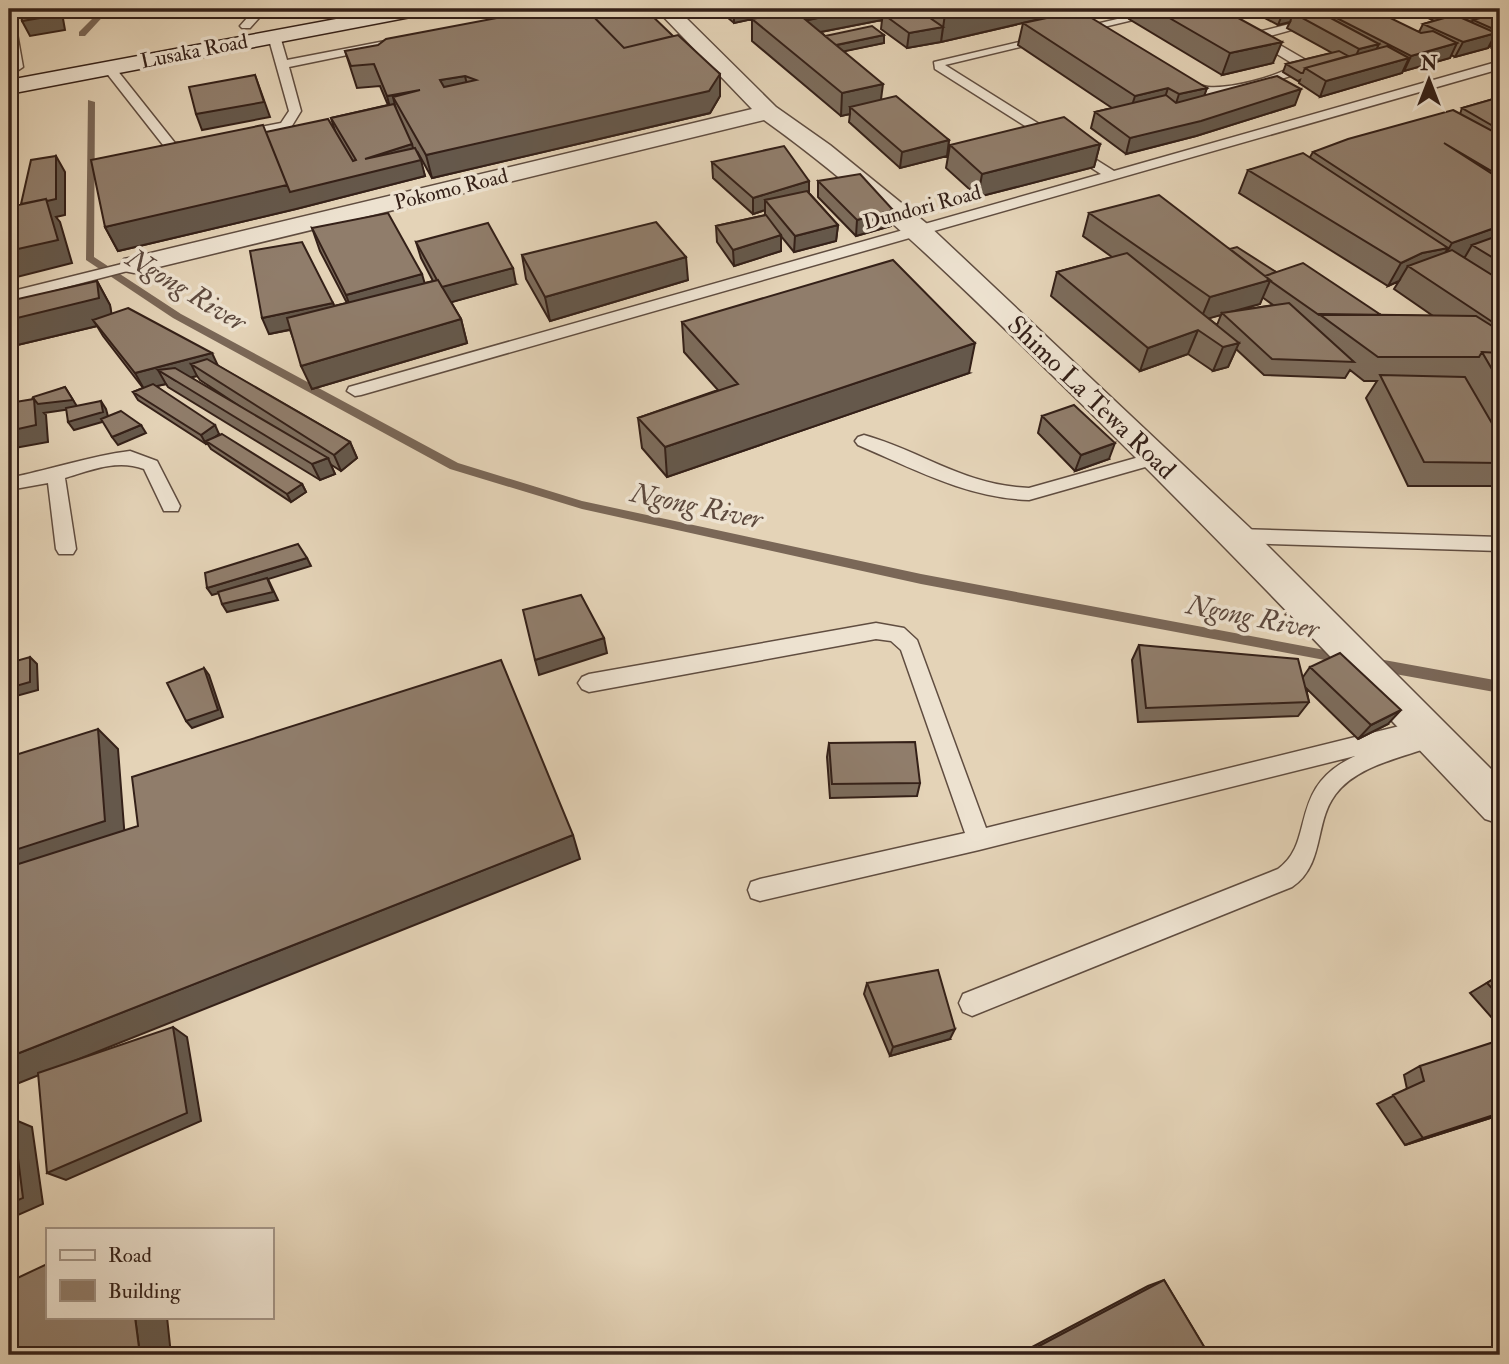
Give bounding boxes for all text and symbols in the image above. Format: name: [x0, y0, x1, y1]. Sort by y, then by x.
street label: Lusaka Road: [138, 28, 251, 75]
north arrow: [1394, 46, 1464, 116]
text: N: [1419, 52, 1438, 76]
street label: Pokomo Road: [392, 162, 511, 217]
street label: Dundori Road: [860, 179, 985, 236]
water label: Ngong River: [118, 240, 254, 341]
street label: Shimo La Tewa Road: [1001, 309, 1182, 486]
water label: Ngong River: [626, 475, 767, 538]
water label: Ngong River: [1182, 587, 1323, 648]
legend: [46, 1228, 273, 1318]
text: Road: [108, 1242, 153, 1269]
text: Building: [108, 1278, 181, 1305]

